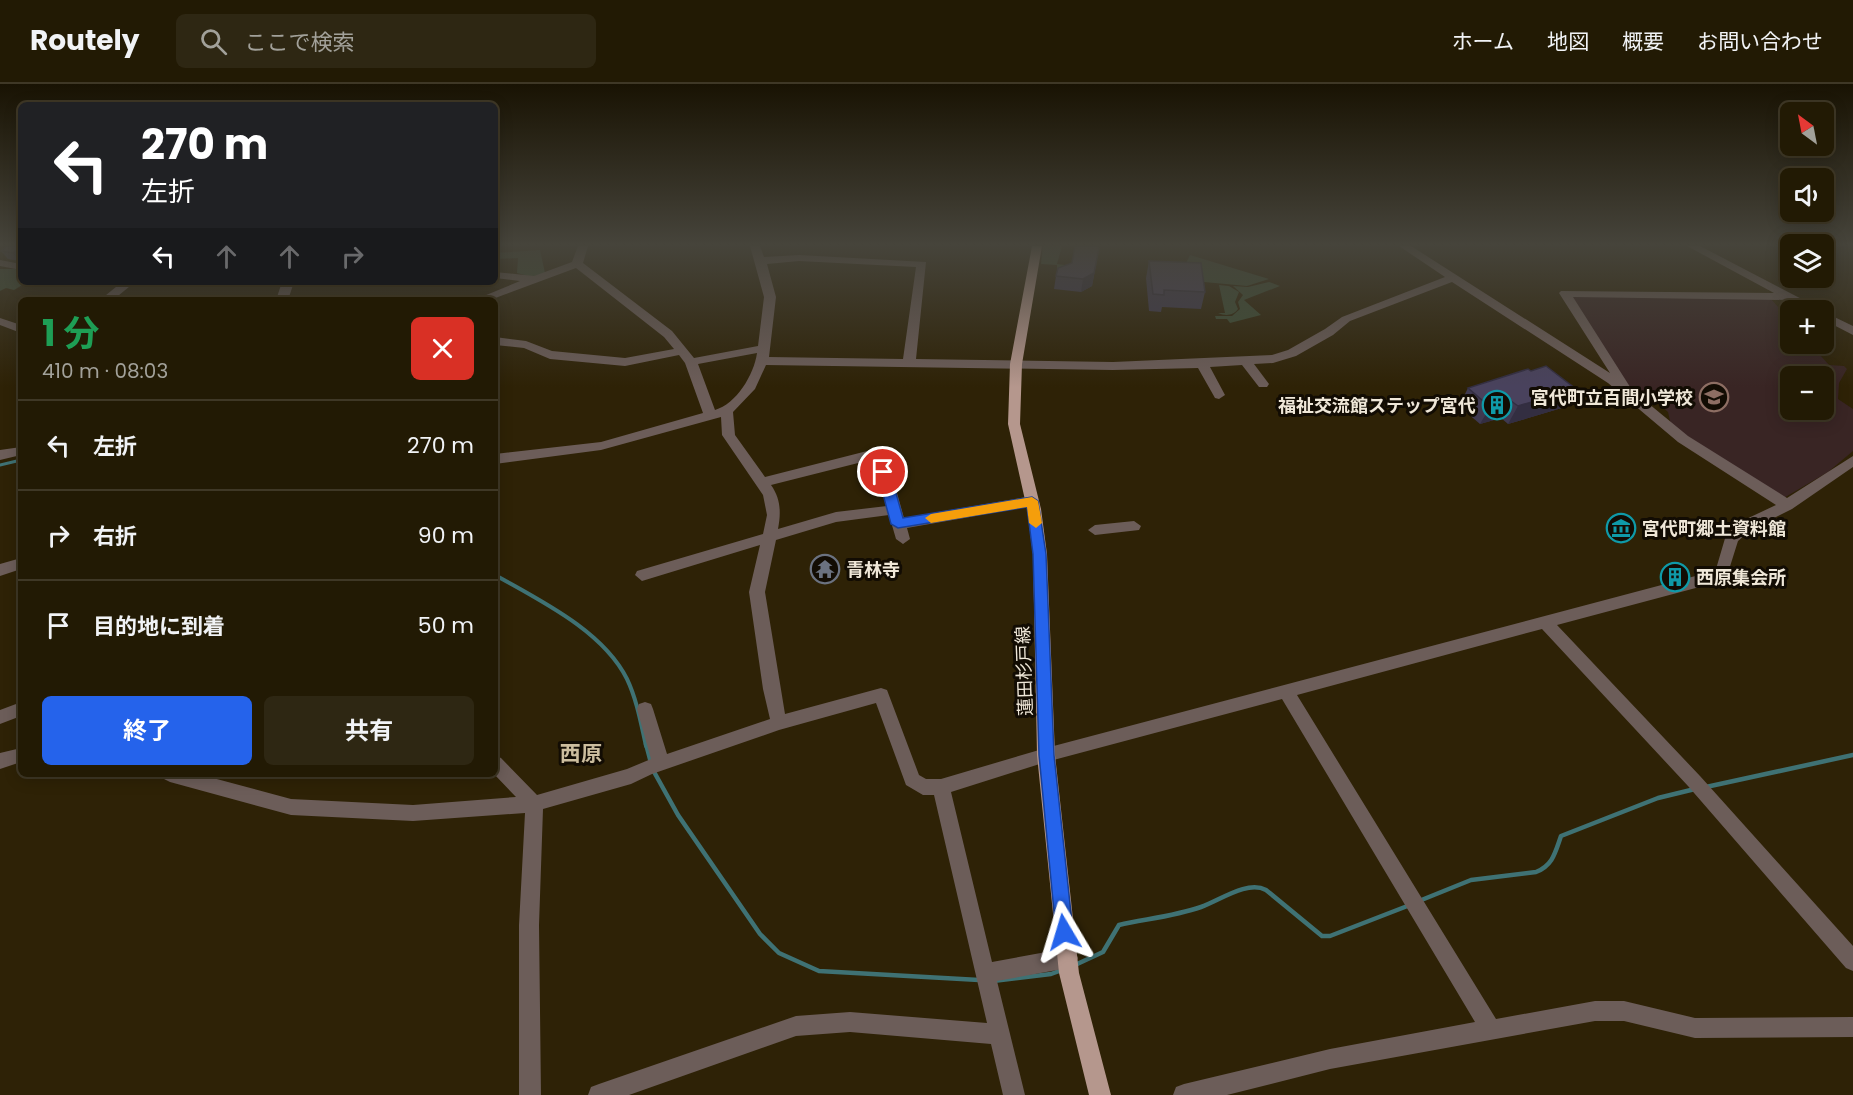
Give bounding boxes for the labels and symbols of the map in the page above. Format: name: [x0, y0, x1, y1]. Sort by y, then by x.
north arrow: [1780, 102, 1834, 156]
school or university icon: 宮代町立百間小学校: [1698, 381, 1730, 413]
place label: 宮代町立百間小学校: [1531, 385, 1693, 410]
building icon: 福祉交流館ステップ宮代: [1481, 389, 1513, 421]
place label: 福祉交流館ステップ宮代: [1278, 393, 1476, 418]
pin: [857, 446, 908, 497]
museum icon: 宮代町郷土資料館: [1605, 512, 1637, 544]
place label: 宮代町郷土資料館: [1642, 516, 1786, 541]
temple icon: 青林寺: [809, 553, 841, 585]
place label: 青林寺: [846, 557, 900, 582]
building icon: 西原集会所: [1659, 561, 1691, 593]
place label: 西原集会所: [1696, 565, 1786, 590]
street label: 蓮田杉戸線: [1010, 626, 1038, 716]
district label: 西原: [560, 739, 602, 768]
position arrow: [1032, 900, 1096, 964]

